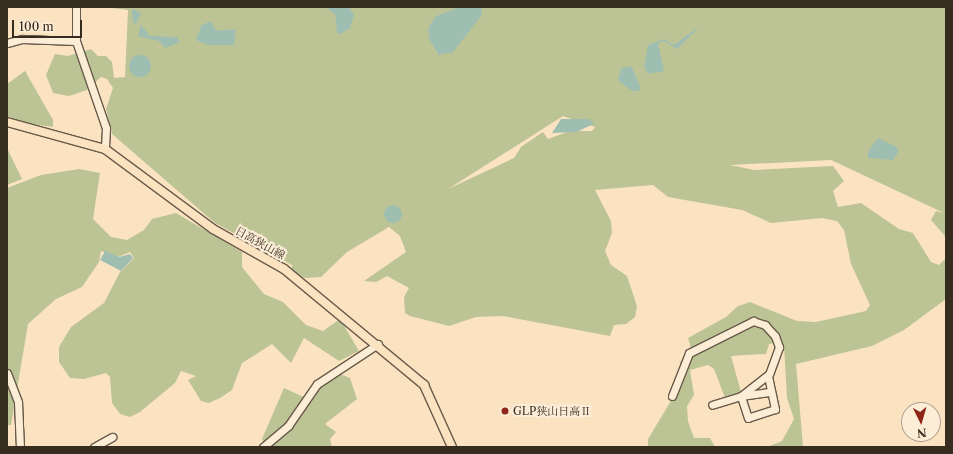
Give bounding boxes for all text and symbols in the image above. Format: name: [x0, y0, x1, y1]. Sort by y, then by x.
scale bar: [14, 12, 84, 38]
text: 100 m: [19, 19, 54, 34]
street label: 日高狭山線: [233, 224, 287, 262]
north arrow: [901, 402, 941, 442]
place label: GLP狭山日高Ⅱ: [513, 404, 591, 418]
marker: GLP狭山日高Ⅱ: [500, 406, 510, 416]
text: N: [917, 426, 927, 440]

